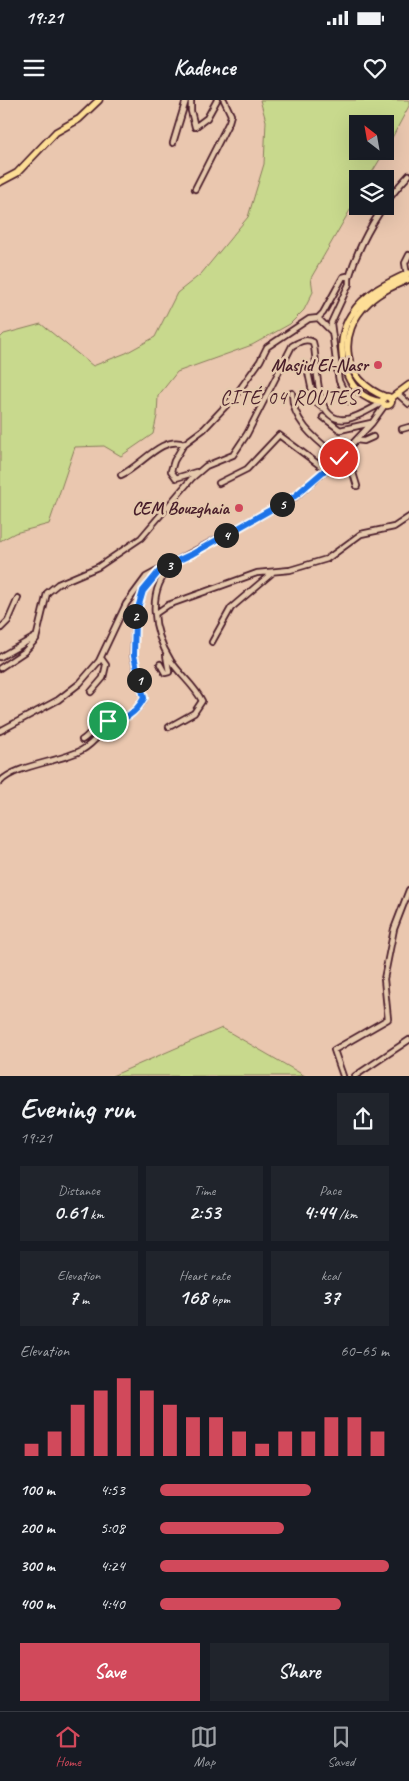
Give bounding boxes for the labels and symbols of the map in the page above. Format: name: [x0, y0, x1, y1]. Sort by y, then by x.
north arrow: [349, 115, 394, 160]
place label: Masjid El-Nasr: [271, 354, 371, 376]
marker: Masjid El-Nasr: [372, 359, 384, 371]
district label: CITÉ 04 ROUTES: [220, 385, 361, 410]
pin: [318, 437, 360, 479]
pin: 5: [270, 492, 294, 516]
place label: CEM Bouzghaia: [132, 497, 231, 519]
marker: CEM Bouzghaia: [233, 502, 245, 514]
pin: 4: [214, 522, 238, 548]
pin: 3: [156, 552, 182, 578]
pin: 2: [122, 604, 148, 628]
pin: 1: [126, 668, 152, 692]
pin: [87, 700, 129, 742]

